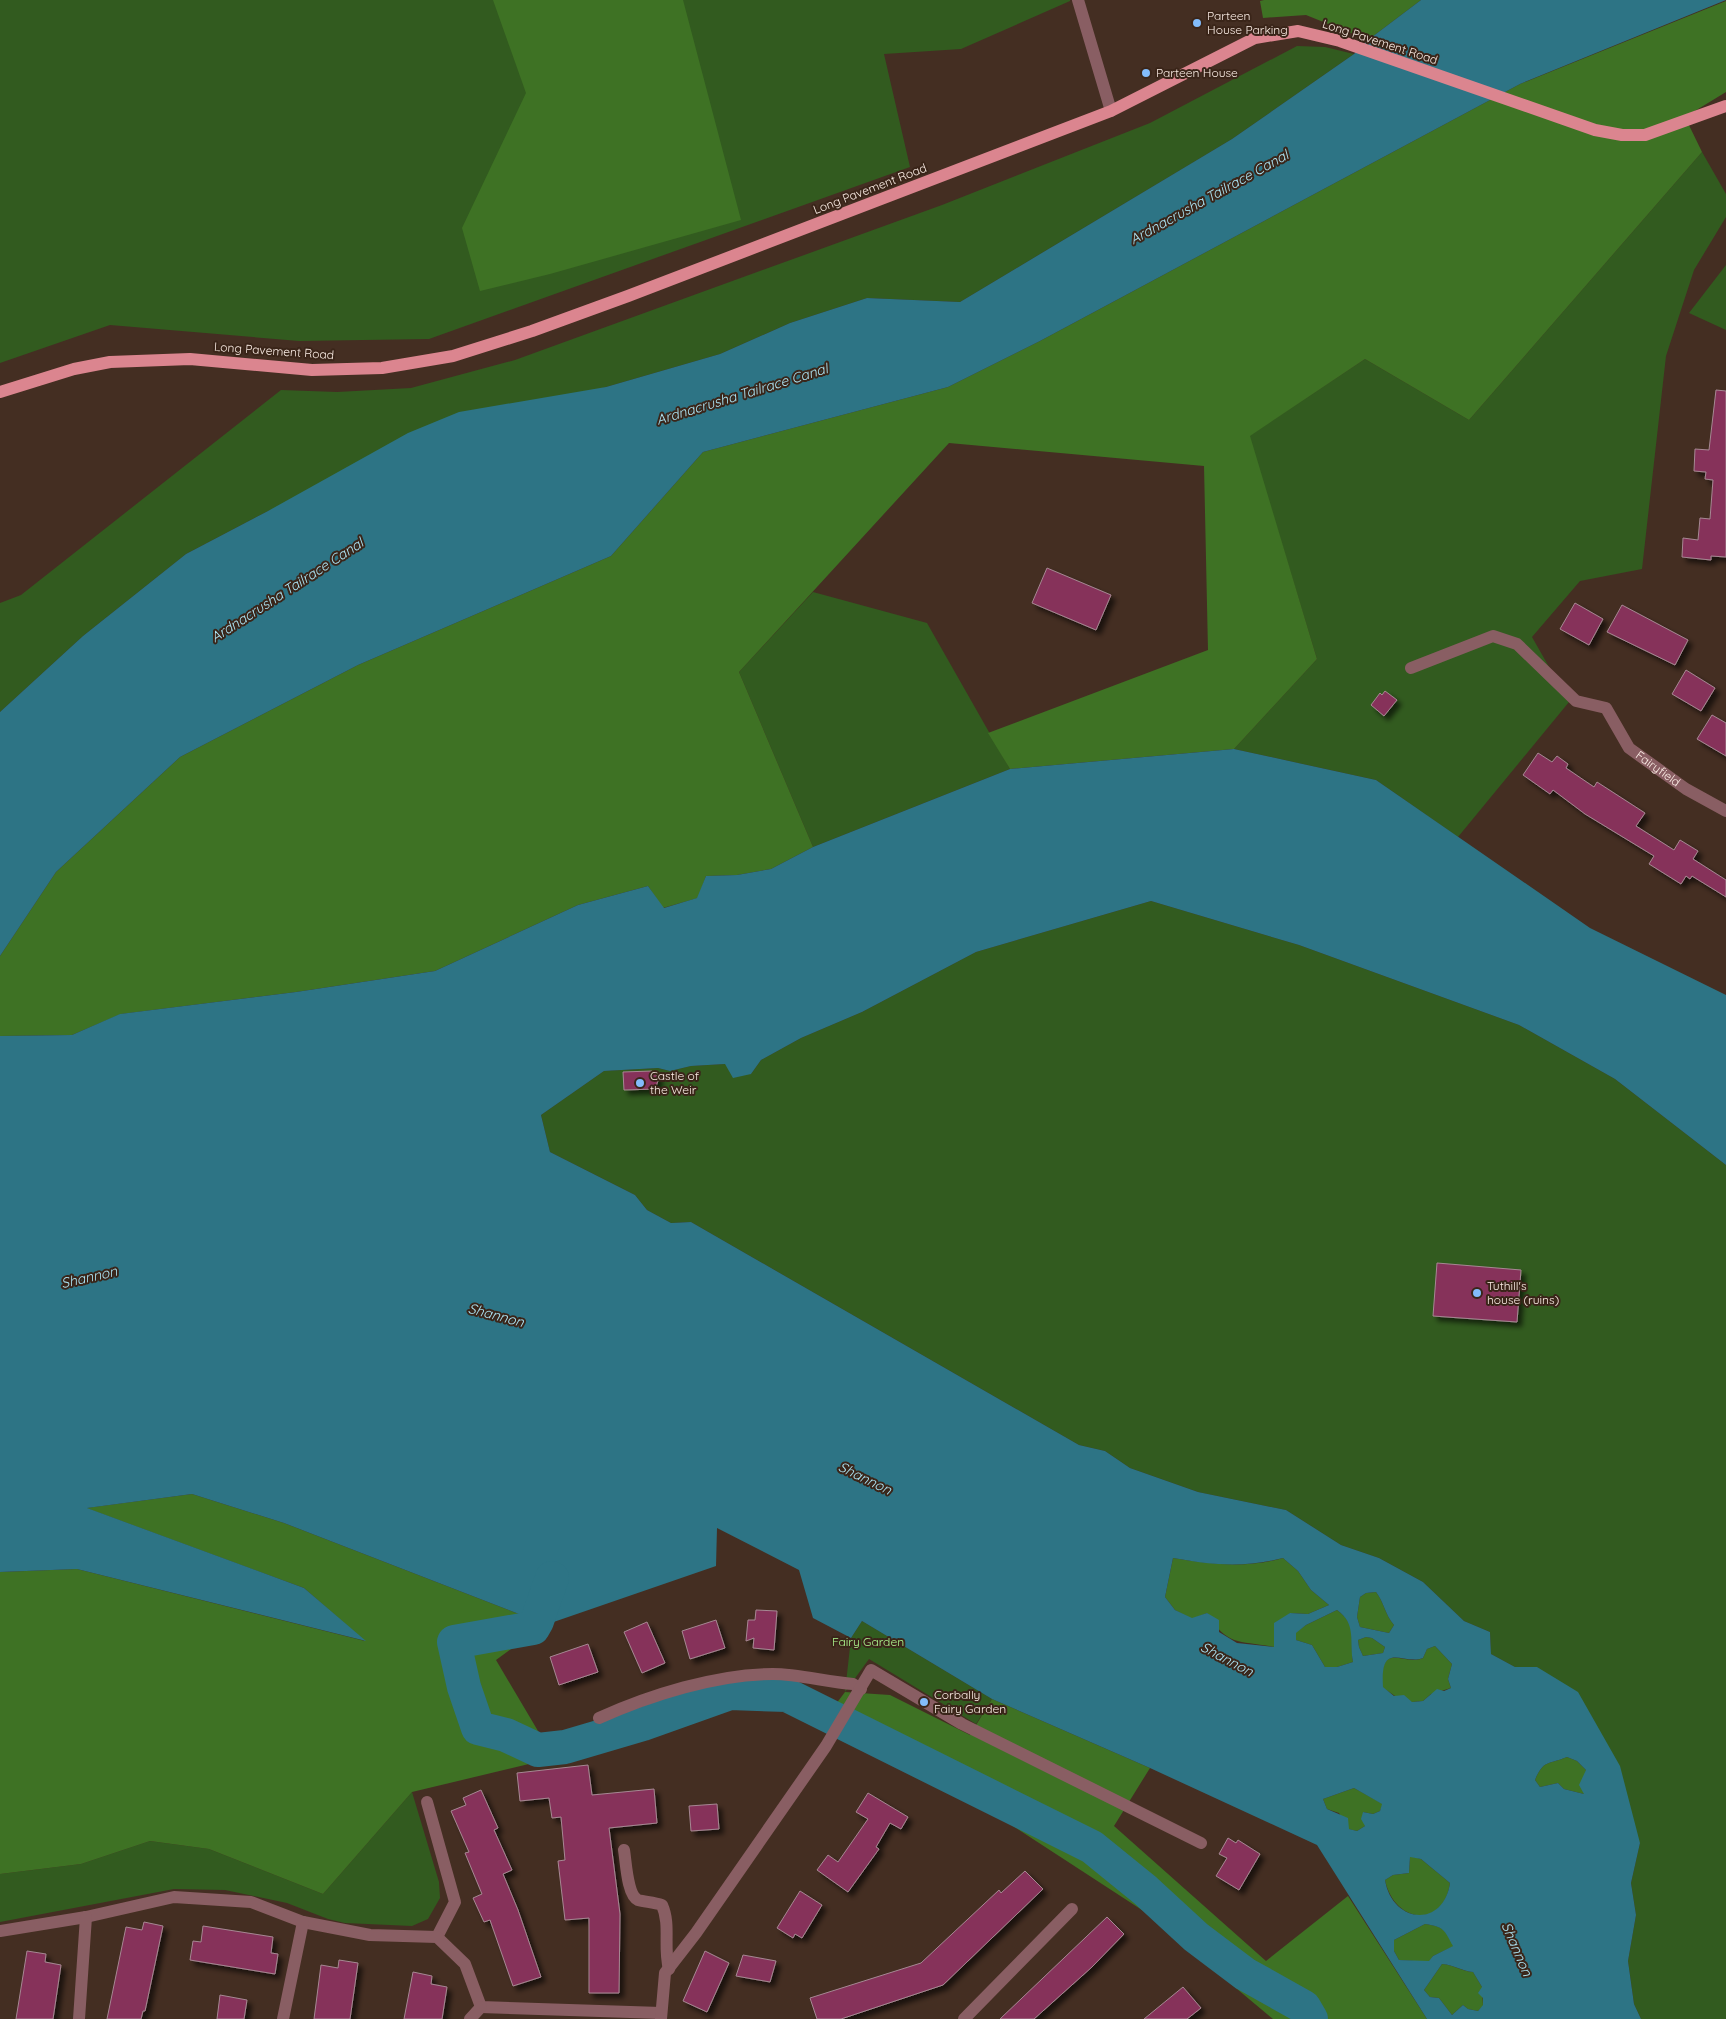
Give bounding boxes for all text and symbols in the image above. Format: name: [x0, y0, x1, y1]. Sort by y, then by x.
place label: Parteen House Parking: [1207, 8, 1288, 37]
street label: Long Pavement Road: [1321, 16, 1440, 67]
marker: Parteen House Parking: [1191, 17, 1203, 29]
place label: Parteen House: [1156, 65, 1238, 80]
marker: Parteen House: [1140, 67, 1152, 79]
water label: Ardnacrusha Tailrace Canal: [1127, 145, 1293, 248]
street label: Long Pavement Road: [811, 160, 929, 217]
street label: Long Pavement Road: [213, 339, 335, 362]
water label: Ardnacrusha Tailrace Canal: [654, 359, 832, 429]
water label: Ardnacrusha Tailrace Canal: [207, 533, 368, 646]
street label: Fairyfield: [1633, 747, 1684, 790]
place label: Castle of the Weir: [650, 1068, 700, 1097]
marker: Castle of the Weir: [634, 1077, 646, 1089]
water label: Shannon: [59, 1262, 120, 1292]
place label: Tuthill's house (ruins): [1487, 1278, 1559, 1307]
marker: Tuthill's house (ruins): [1471, 1287, 1483, 1299]
water label: Shannon: [466, 1299, 527, 1331]
water label: Shannon: [835, 1457, 895, 1499]
park label: Fairy Garden: [832, 1634, 904, 1649]
water label: Shannon: [1198, 1638, 1257, 1681]
place label: Corbally Fairy Garden: [934, 1687, 1006, 1716]
marker: Corbally Fairy Garden: [918, 1696, 930, 1708]
water label: Shannon: [1498, 1919, 1537, 1980]

